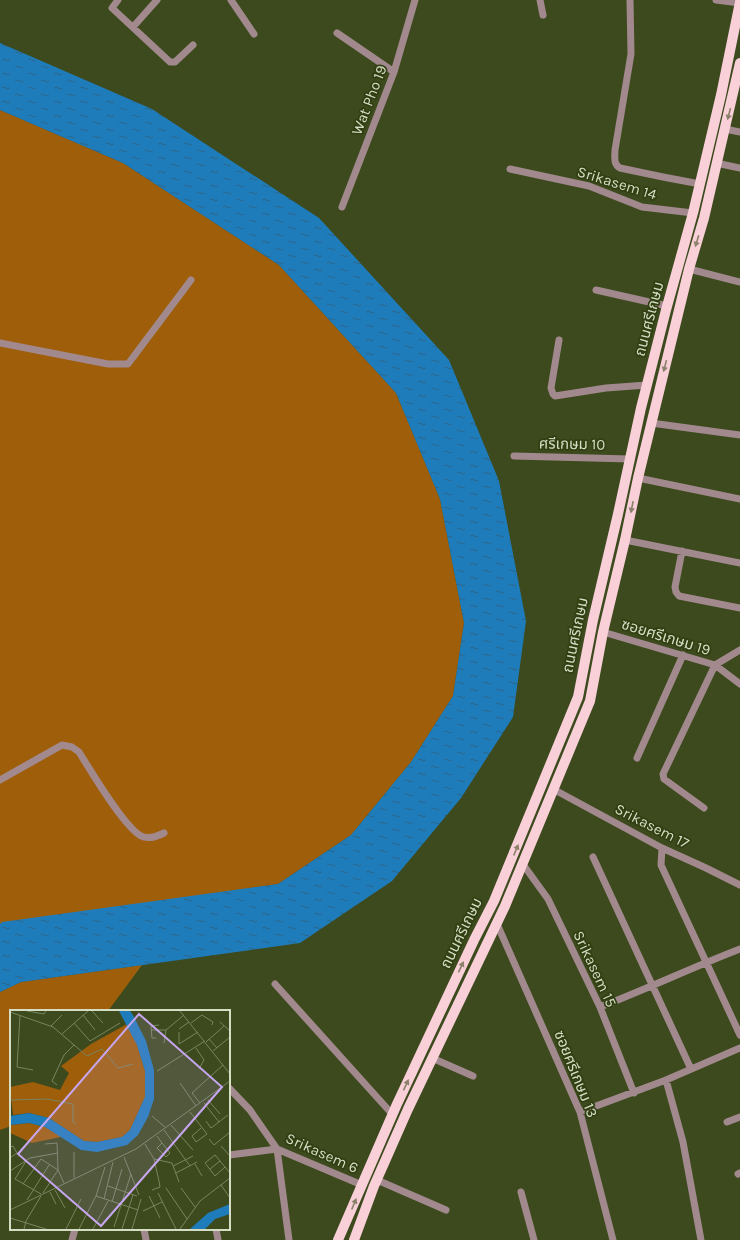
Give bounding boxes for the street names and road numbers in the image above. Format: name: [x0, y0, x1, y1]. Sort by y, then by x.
street label: Wat Pho 19: [347, 63, 391, 137]
street label: Srikasem 14: [575, 162, 660, 204]
street label: ถนนศรีเกษม: [630, 280, 668, 358]
street label: ศรีเกษม 10: [539, 434, 605, 454]
street label: ถนนศรีเกษม: [558, 596, 592, 674]
street label: ซอยศรีเกษม 19: [619, 615, 713, 659]
street label: Srikasem 17: [612, 800, 692, 852]
street label: ถนนศรีเกษม: [436, 895, 486, 971]
street label: Srikasem 15: [569, 928, 621, 1010]
street label: ซอยศรีเกษม 13: [550, 1028, 602, 1120]
street label: Srikasem 6: [283, 1129, 361, 1177]

